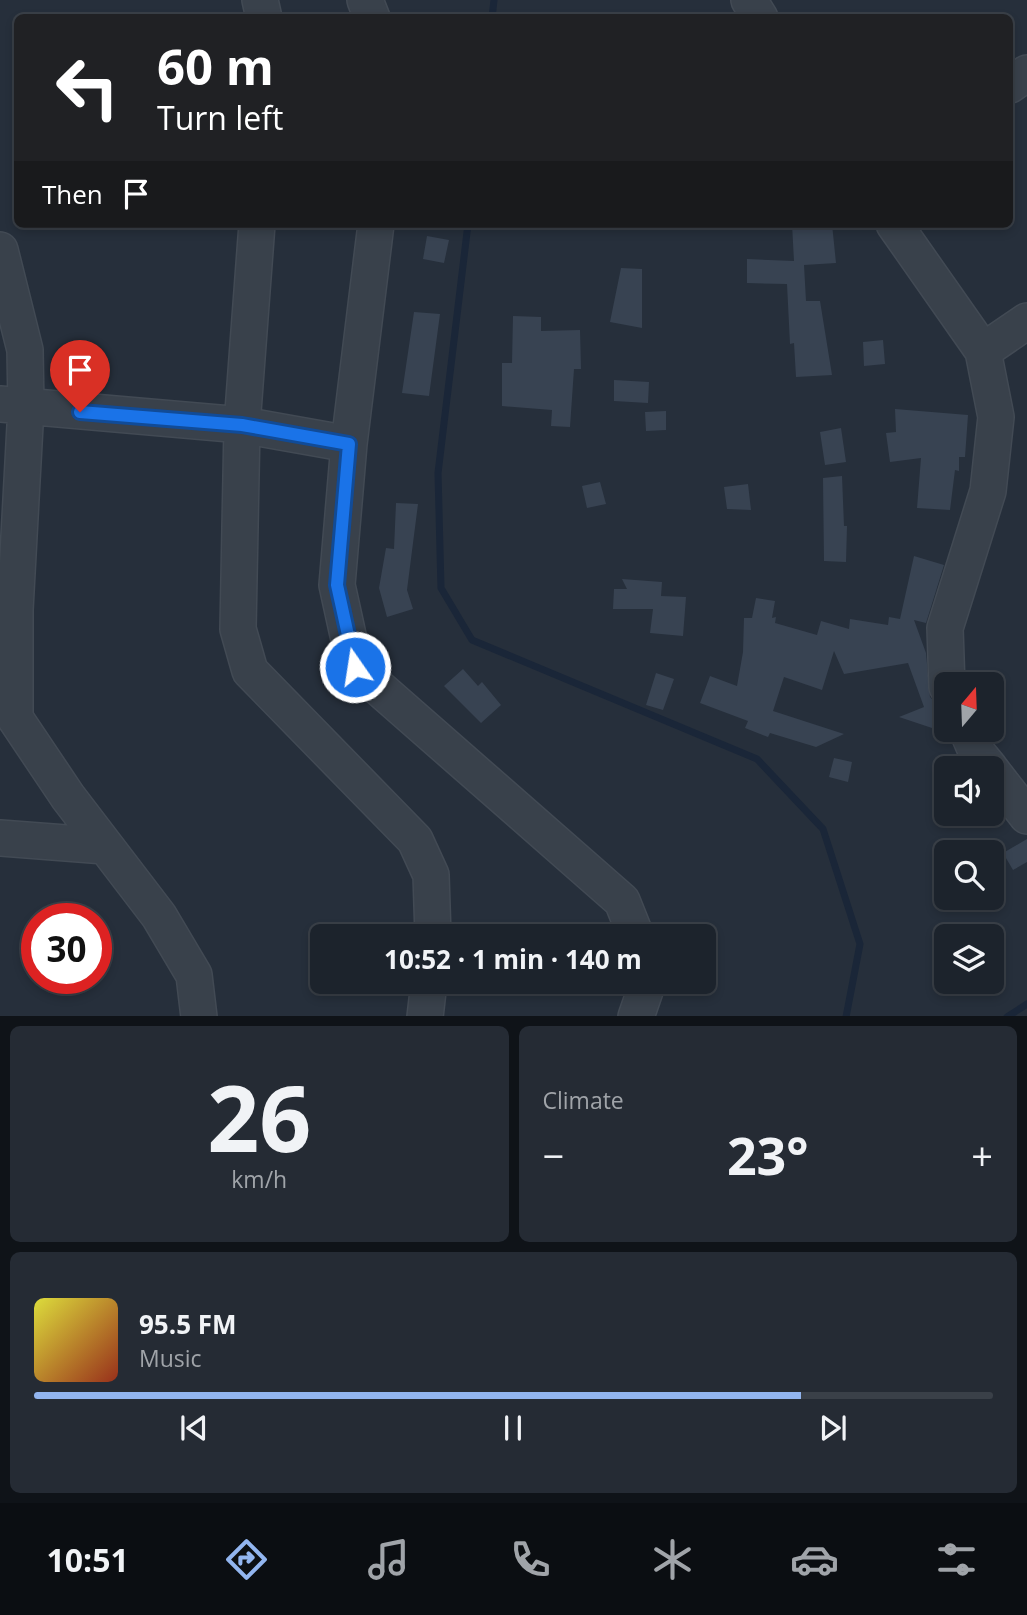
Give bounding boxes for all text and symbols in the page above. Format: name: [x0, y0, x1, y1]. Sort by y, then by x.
text: 60 m: [157, 33, 274, 99]
icon: left: [42, 42, 133, 133]
text: Turn left: [157, 96, 283, 139]
icon: arrive: [117, 175, 155, 213]
text: Then: [42, 176, 103, 212]
pin: [50, 340, 110, 412]
icon: arrive: [61, 351, 99, 389]
position arrow: [318, 630, 392, 704]
north arrow: [934, 672, 1004, 742]
map controls: [934, 672, 1004, 994]
button: sound: [934, 756, 1004, 826]
button: search: [934, 840, 1004, 910]
speed limit sign: 30: [21, 903, 112, 994]
button: layers: [934, 924, 1004, 994]
text: 10:52 · 1 min · 140 m: [384, 941, 642, 977]
text: 26: [207, 1055, 311, 1179]
text: Climate: [543, 1084, 624, 1116]
text: 23°: [727, 1119, 809, 1190]
text: −: [543, 1129, 564, 1181]
text: +: [971, 1129, 993, 1181]
text: km/h: [231, 1163, 287, 1195]
text: 95.5 FM: [139, 1306, 237, 1342]
text: Music: [139, 1342, 202, 1374]
icon: previous: [175, 1409, 213, 1447]
icon: pause: [494, 1409, 532, 1447]
icon: next: [814, 1409, 852, 1447]
icon: directions: [222, 1535, 271, 1584]
icon: music: [364, 1535, 413, 1584]
icon: phone: [506, 1535, 555, 1584]
icon: climate: [648, 1535, 697, 1584]
icon: car: [790, 1535, 839, 1584]
icon: filters: [932, 1535, 981, 1584]
text: 10:51: [46, 1538, 129, 1581]

